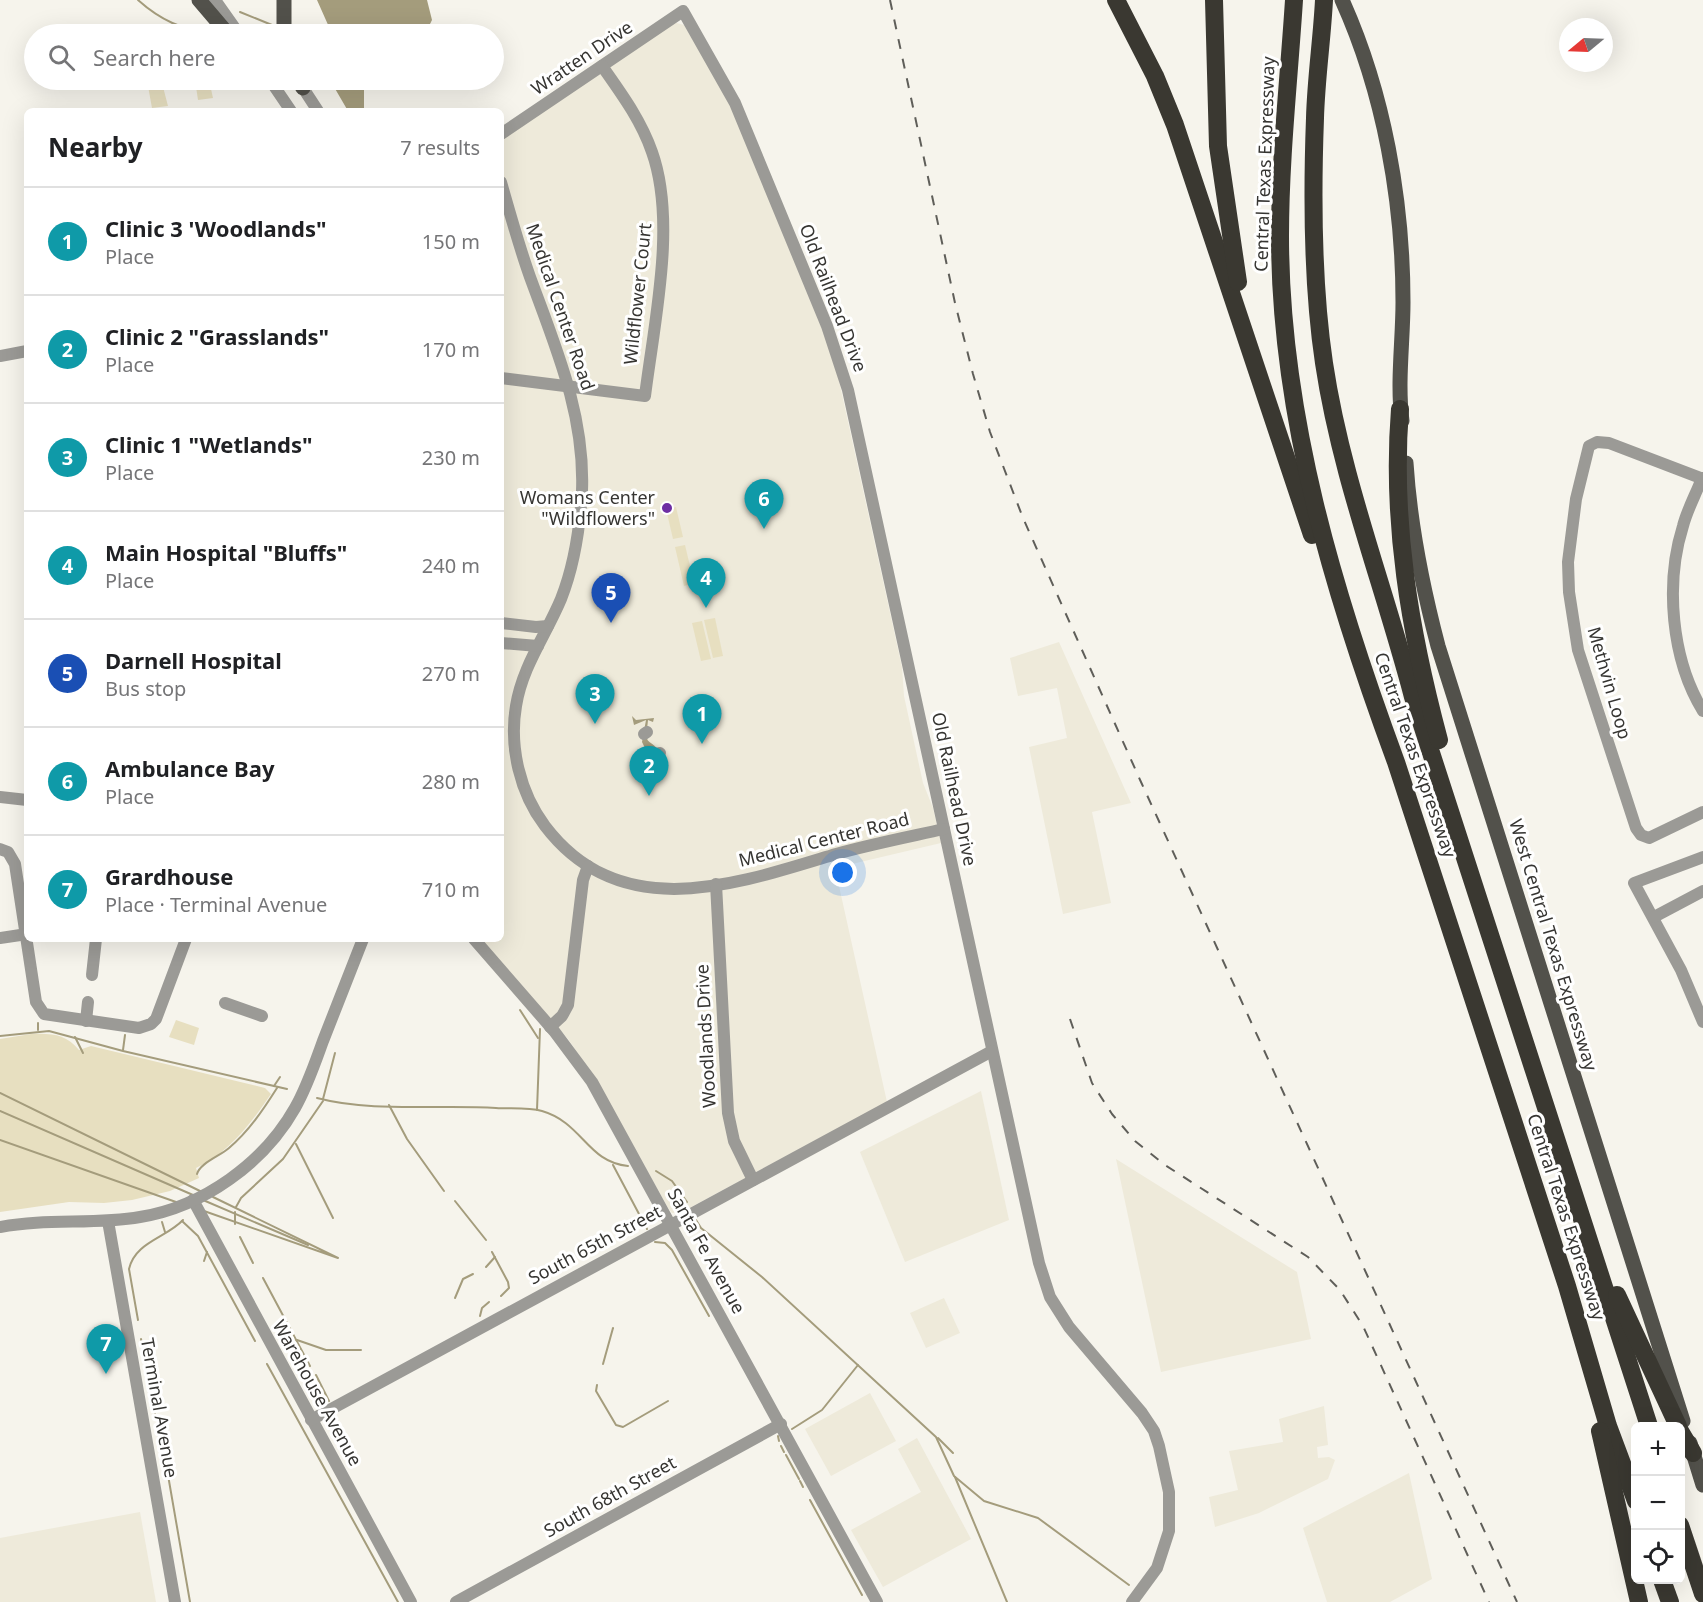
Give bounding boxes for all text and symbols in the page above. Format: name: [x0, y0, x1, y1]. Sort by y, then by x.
street label: Wratten Drive: [526, 14, 637, 100]
north arrow: [1559, 18, 1613, 72]
search box: [24, 24, 504, 90]
icon: search: [45, 41, 78, 74]
text: Search here: [93, 42, 215, 72]
street label: Central Texas Expressway: [1248, 55, 1280, 272]
text: Nearby: [48, 129, 143, 165]
text: 7 results: [400, 134, 480, 161]
text: Clinic 3 'Woodlands": [105, 213, 327, 243]
street label: Medical Center Road: [521, 220, 601, 393]
street label: Old Railhead Drive: [795, 220, 873, 375]
street label: Wildflower Court: [618, 221, 656, 366]
text: 1: [62, 228, 73, 255]
text: 150 m: [422, 228, 480, 255]
text: Place: [105, 243, 154, 270]
text: Clinic 2 "Grasslands": [105, 321, 329, 351]
text: 2: [62, 336, 73, 363]
text: 170 m: [422, 336, 480, 363]
text: Place: [105, 351, 154, 378]
text: Clinic 1 "Wetlands": [105, 429, 313, 459]
text: 3: [62, 444, 73, 471]
text: 230 m: [422, 444, 480, 471]
text: Place: [105, 459, 154, 486]
pin: 6: [744, 480, 783, 529]
place label: Womans Center "Wildflowers": [520, 485, 656, 530]
marker: Womans Center "Wildflowers": [660, 501, 674, 515]
text: Main Hospital "Bluffs": [105, 537, 347, 567]
text: 4: [62, 552, 73, 579]
text: 240 m: [422, 552, 480, 579]
pin: 4: [686, 558, 726, 608]
text: Place: [105, 567, 154, 594]
pin: 5: [592, 574, 630, 623]
street label: Methvin Loop: [1582, 624, 1637, 742]
text: Darnell Hospital: [105, 645, 282, 675]
street label: Central Texas Expressway: [1370, 649, 1463, 861]
text: 5: [62, 660, 73, 687]
text: 270 m: [422, 660, 480, 687]
pin: 3: [576, 674, 614, 724]
text: Bus stop: [105, 675, 186, 702]
pin: 1: [682, 694, 722, 744]
street label: Old Railhead Drive: [927, 710, 983, 868]
pin: 2: [630, 746, 668, 796]
text: Ambulance Bay: [105, 753, 275, 783]
text: 6: [62, 768, 73, 795]
text: 280 m: [422, 768, 480, 795]
text: Place: [105, 783, 154, 810]
street label: Medical Center Road: [736, 806, 912, 872]
street label: West Central Texas Expressway: [1504, 816, 1604, 1074]
your location: [828, 858, 857, 887]
text: Grardhouse: [105, 861, 233, 891]
text: 7: [62, 876, 73, 903]
text: 710 m: [422, 876, 480, 903]
text: Place · Terminal Avenue: [105, 891, 327, 918]
street label: Woodlands Drive: [689, 964, 721, 1109]
street label: Central Texas Expressway: [1522, 1110, 1612, 1324]
street label: Santa Fe Avenue: [662, 1184, 751, 1317]
street label: South 65th Street: [524, 1199, 666, 1289]
street label: Warehouse Avenue: [268, 1315, 368, 1470]
pin: 7: [86, 1324, 126, 1374]
street label: Terminal Avenue: [136, 1336, 184, 1480]
map controls: [1631, 1422, 1685, 1584]
button: +: [1631, 1422, 1685, 1476]
street label: South 68th Street: [539, 1450, 680, 1542]
button: −: [1631, 1476, 1685, 1530]
button: locate: [1631, 1530, 1685, 1584]

